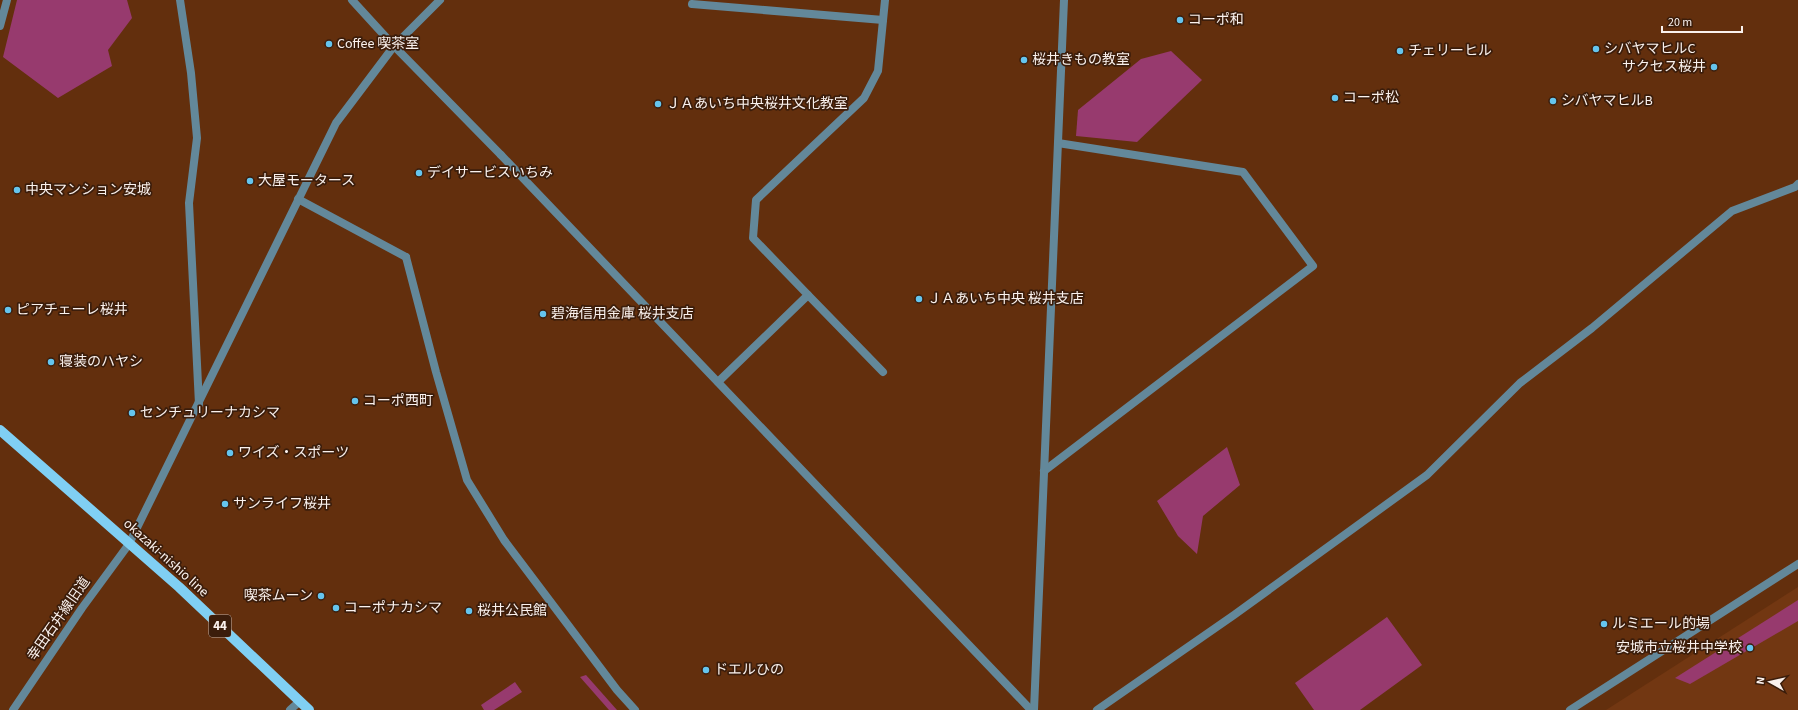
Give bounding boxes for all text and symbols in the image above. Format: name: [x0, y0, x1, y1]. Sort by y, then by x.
scale bar: [1662, 8, 1742, 34]
place label: コーポ和: [1188, 10, 1244, 30]
text: 20 m: [1668, 14, 1692, 31]
marker: コーポ和: [1175, 15, 1185, 25]
place label: Coffee 喫茶室: [337, 34, 419, 54]
marker: Coffee 喫茶室: [324, 39, 334, 49]
place label: シバヤマヒルC: [1604, 39, 1696, 59]
place label: チェリーヒル: [1408, 41, 1492, 61]
marker: シバヤマヒルC: [1591, 44, 1601, 54]
marker: チェリーヒル: [1395, 46, 1405, 56]
place label: 桜井きもの教室: [1032, 50, 1130, 70]
marker: 桜井きもの教室: [1019, 55, 1029, 65]
place label: サクセス桜井: [1622, 57, 1706, 77]
marker: サクセス桜井: [1709, 62, 1719, 72]
place label: コーポ松: [1343, 88, 1399, 108]
place label: シバヤマヒルB: [1561, 91, 1653, 111]
marker: コーポ松: [1330, 93, 1340, 103]
place label: ＪＡあいち中央桜井文化教室: [666, 94, 848, 114]
marker: シバヤマヒルB: [1548, 96, 1558, 106]
marker: ＪＡあいち中央桜井文化教室: [653, 99, 663, 109]
place label: デイサービスいちみ: [427, 163, 553, 183]
marker: デイサービスいちみ: [414, 168, 424, 178]
place label: 大屋モータース: [258, 171, 355, 191]
marker: 大屋モータース: [245, 176, 255, 186]
place label: 中央マンション安城: [25, 180, 151, 200]
marker: 中央マンション安城: [12, 185, 22, 195]
place label: ＪＡあいち中央 桜井支店: [927, 289, 1084, 309]
marker: ＪＡあいち中央 桜井支店: [914, 294, 924, 304]
place label: ピアチェーレ桜井: [16, 300, 128, 320]
place label: 碧海信用金庫 桜井支店: [551, 304, 694, 324]
marker: ピアチェーレ桜井: [3, 305, 13, 315]
marker: 碧海信用金庫 桜井支店: [538, 309, 548, 319]
place label: 寝装のハヤシ: [59, 352, 143, 372]
marker: 寝装のハヤシ: [46, 357, 56, 367]
place label: コーポ西町: [363, 391, 433, 411]
marker: コーポ西町: [350, 396, 360, 406]
place label: センチュリーナカシマ: [140, 403, 280, 423]
marker: センチュリーナカシマ: [127, 408, 137, 418]
place label: ワイズ・スポーツ: [238, 443, 349, 463]
marker: ワイズ・スポーツ: [225, 448, 235, 458]
place label: サンライフ桜井: [233, 494, 331, 514]
marker: サンライフ桜井: [220, 499, 230, 509]
street label: okazaki-nishio line: [119, 514, 213, 602]
street label: 幸田石井線旧道: [23, 573, 95, 665]
place label: 喫茶ムーン: [244, 586, 313, 606]
marker: 喫茶ムーン: [316, 591, 326, 601]
place label: コーポナカシマ: [344, 598, 442, 618]
place label: 桜井公民館: [477, 601, 547, 621]
marker: コーポナカシマ: [331, 603, 341, 613]
marker: 桜井公民館: [464, 606, 474, 616]
place label: ルミエール的場: [1612, 614, 1710, 634]
road number: 44: [209, 615, 231, 637]
marker: ルミエール的場: [1599, 619, 1609, 629]
place label: 安城市立桜井中学校: [1616, 638, 1742, 658]
marker: 安城市立桜井中学校: [1745, 643, 1755, 653]
place label: ドエルひの: [714, 660, 784, 680]
north arrow: [1750, 662, 1790, 702]
marker: ドエルひの: [701, 665, 711, 675]
text: N: [1753, 676, 1769, 685]

